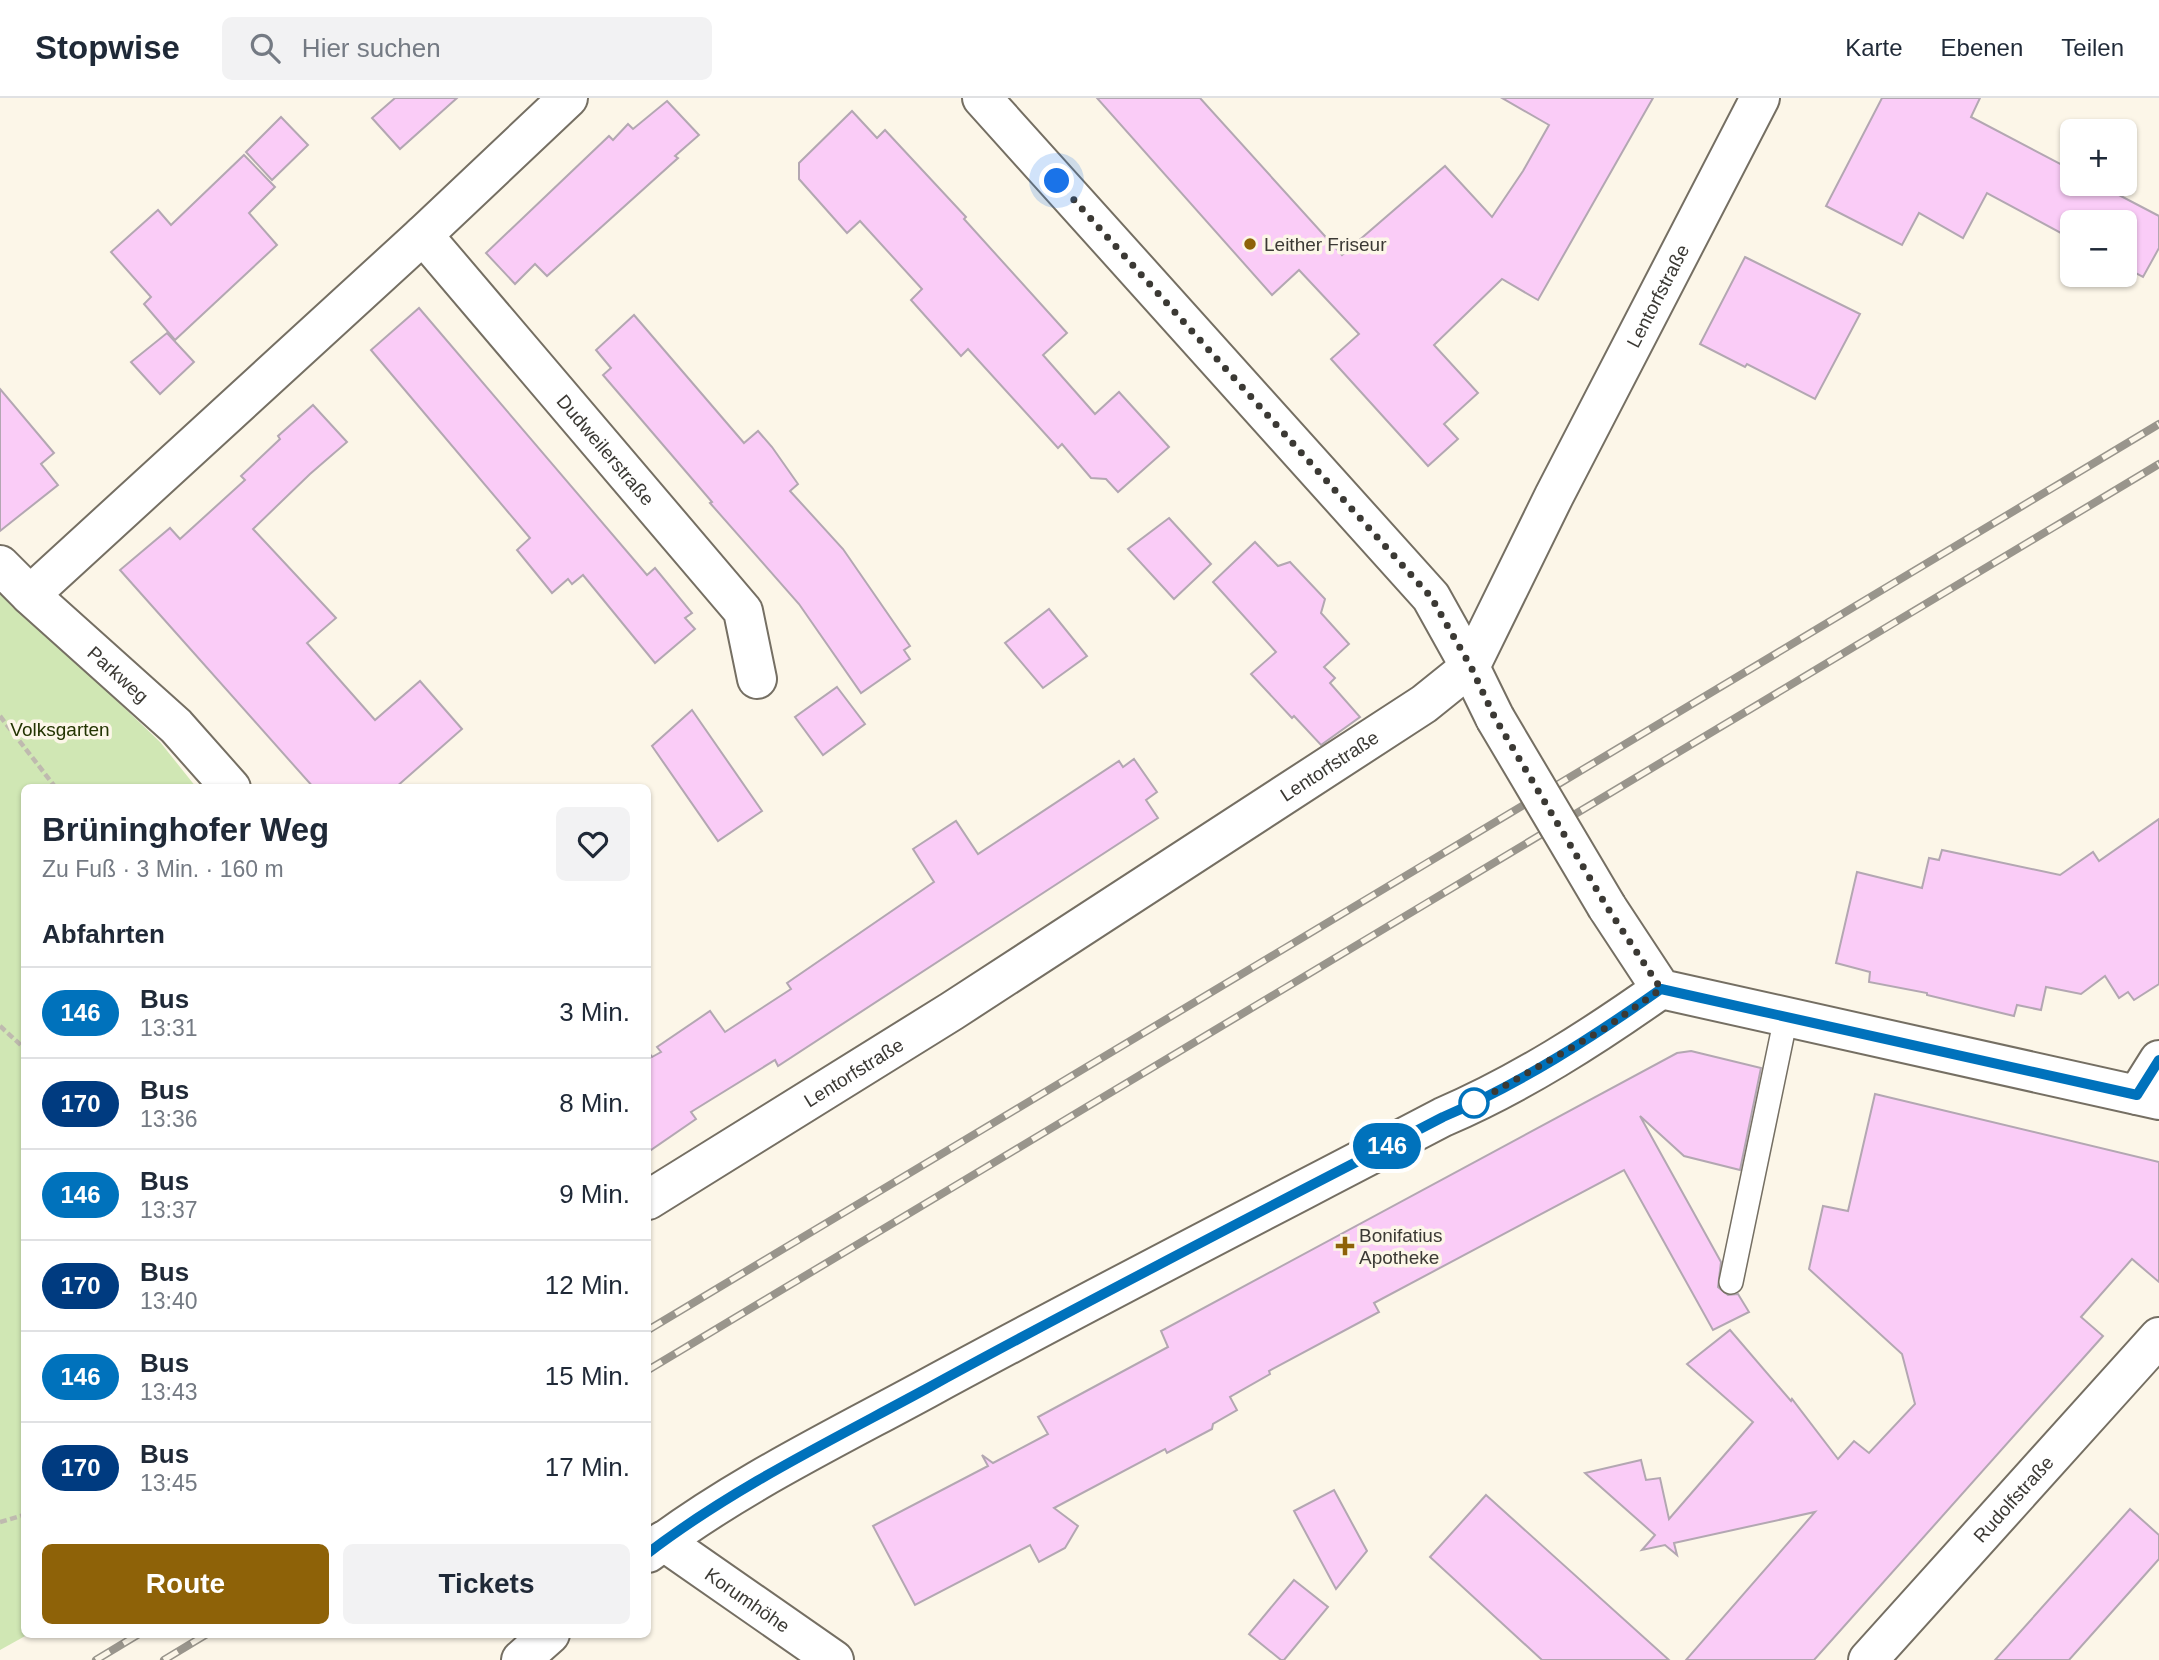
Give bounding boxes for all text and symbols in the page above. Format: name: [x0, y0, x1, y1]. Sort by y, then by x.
search box: [222, 17, 712, 80]
text: Stopwise: [35, 29, 180, 66]
icon: search: [246, 29, 284, 67]
text: Hier suchen: [302, 33, 441, 63]
text: Karte: [1845, 34, 1903, 61]
text: Ebenen: [1941, 34, 2023, 61]
text: Teilen: [2061, 34, 2124, 61]
map controls: [2060, 119, 2137, 287]
button: +: [2060, 119, 2137, 196]
your location: [1039, 163, 1074, 198]
button: −: [2060, 210, 2137, 287]
place label: Leither Friseur: [1264, 234, 1387, 255]
marker: Leither Friseur: [1242, 236, 1258, 252]
street label: Lentorfstraße: [1622, 241, 1693, 351]
street label: Dudweilerstraße: [553, 390, 659, 509]
street label: Parkweg: [84, 642, 153, 707]
park label: Volksgarten: [10, 719, 110, 740]
street label: Lentorfstraße: [1276, 726, 1382, 805]
button: heart: [556, 807, 630, 881]
text: Brüninghofer Weg: [42, 811, 329, 848]
text: Zu Fuß · 3 Min. · 160 m: [42, 856, 284, 882]
text: Abfahrten: [42, 919, 165, 949]
text: Bus: [140, 984, 189, 1014]
text: 3 Min.: [559, 997, 630, 1027]
text: 146: [60, 999, 101, 1026]
text: 13:31: [140, 1015, 198, 1041]
street label: Lentorfstraße: [800, 1033, 907, 1111]
text: Bus: [140, 1075, 189, 1105]
text: 8 Min.: [559, 1088, 630, 1118]
unlabelled marker: [1459, 1088, 1489, 1118]
text: 170: [60, 1090, 101, 1117]
text: 13:36: [140, 1106, 198, 1132]
line badge: 146: [1347, 1123, 1427, 1169]
text: 146: [1367, 1132, 1407, 1159]
text: Bus: [140, 1166, 189, 1196]
text: 9 Min.: [559, 1179, 630, 1209]
text: 146: [60, 1181, 101, 1208]
text: 13:37: [140, 1197, 198, 1223]
place label: Bonifatius Apotheke: [1359, 1225, 1442, 1268]
marker: Bonifatius Apotheke: [1337, 1238, 1353, 1254]
text: Bus: [140, 1257, 189, 1287]
text: 12 Min.: [545, 1270, 630, 1300]
text: 170: [60, 1272, 101, 1299]
text: 13:40: [140, 1288, 198, 1314]
text: Bus: [140, 1348, 189, 1378]
text: 15 Min.: [545, 1361, 630, 1391]
text: 146: [60, 1363, 101, 1390]
text: 13:43: [140, 1379, 198, 1405]
text: Bus: [140, 1439, 189, 1469]
street label: Rudolfstraße: [1969, 1451, 2057, 1546]
text: 17 Min.: [545, 1452, 630, 1482]
text: 170: [60, 1454, 101, 1481]
text: 13:45: [140, 1470, 198, 1496]
button: Route: [42, 1544, 329, 1624]
button: Tickets: [343, 1544, 630, 1624]
street label: Korumhöhe: [701, 1563, 794, 1637]

